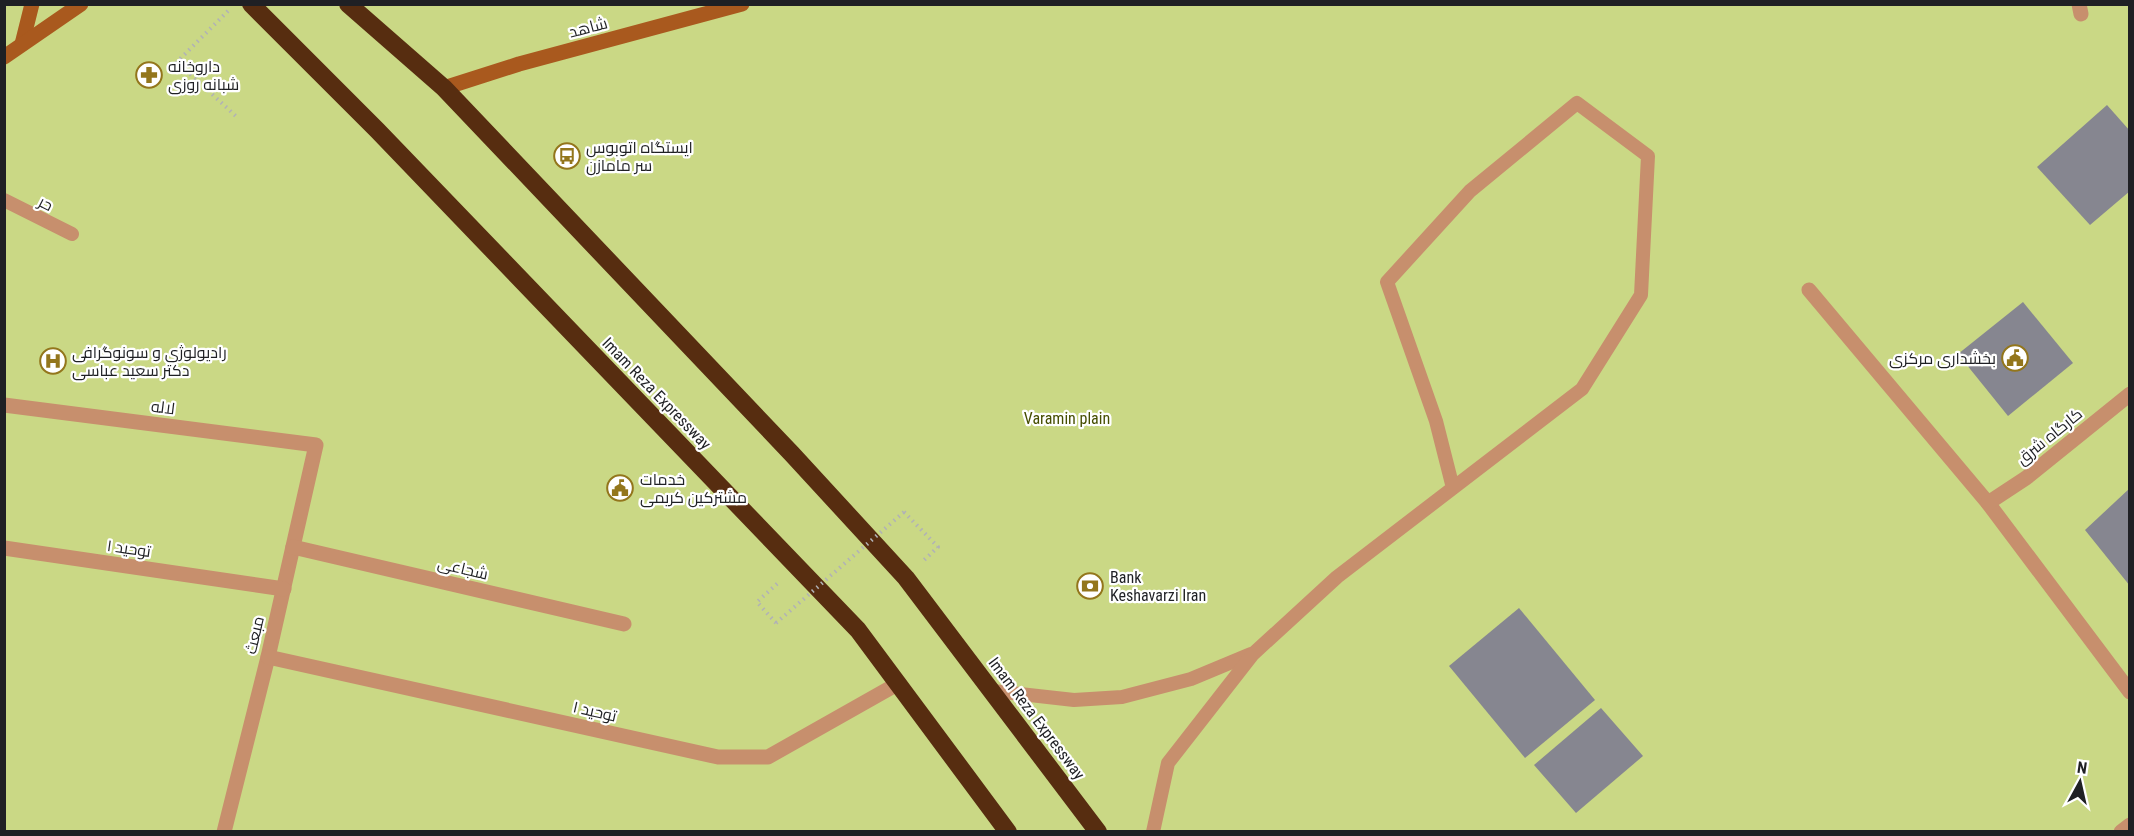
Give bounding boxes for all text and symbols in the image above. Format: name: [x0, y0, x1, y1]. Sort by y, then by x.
street label: شاهد: [567, 13, 610, 42]
place label: داروخانه شبانه روزی: [168, 57, 239, 95]
pharmacy icon: داروخانه شبانه روزی: [134, 60, 164, 90]
place label: ایستگاه اتوبوس سر مامازن: [586, 138, 693, 176]
bus stop icon: ایستگاه اتوبوس سر مامازن: [552, 141, 582, 171]
street label: حر: [34, 191, 56, 215]
street label: Imam Reza Expressway: [598, 333, 715, 453]
place label: رادیولوژی و سونوگرافی دکتر سعید عباسی: [72, 343, 227, 381]
public building icon: بخشداری مرکزی: [2000, 343, 2030, 373]
hospital icon: رادیولوژی و سونوگرافی دکتر سعید عباسی: [38, 346, 68, 376]
place label: بخشداری مرکزی: [1889, 349, 1996, 369]
street label: لاله: [150, 397, 176, 418]
street label: کارگاه شرق: [2013, 404, 2087, 469]
park label: Varamin plain: [1024, 409, 1110, 428]
place label: خدمات مشترکین کریمی: [640, 470, 747, 508]
public building icon: خدمات مشترکین کریمی: [605, 473, 635, 503]
street label: توحید ۱: [106, 536, 153, 561]
street label: شجاعی: [436, 553, 490, 584]
place label: Bank Keshavarzi Iran: [1110, 568, 1206, 605]
bank icon: Bank Keshavarzi Iran: [1075, 571, 1105, 601]
street label: مبعث: [241, 614, 268, 656]
street label: Imam Reza Expressway: [984, 653, 1089, 783]
street label: توحید ۱: [571, 697, 619, 726]
north arrow: [2050, 752, 2110, 812]
text: N: [2076, 758, 2088, 778]

